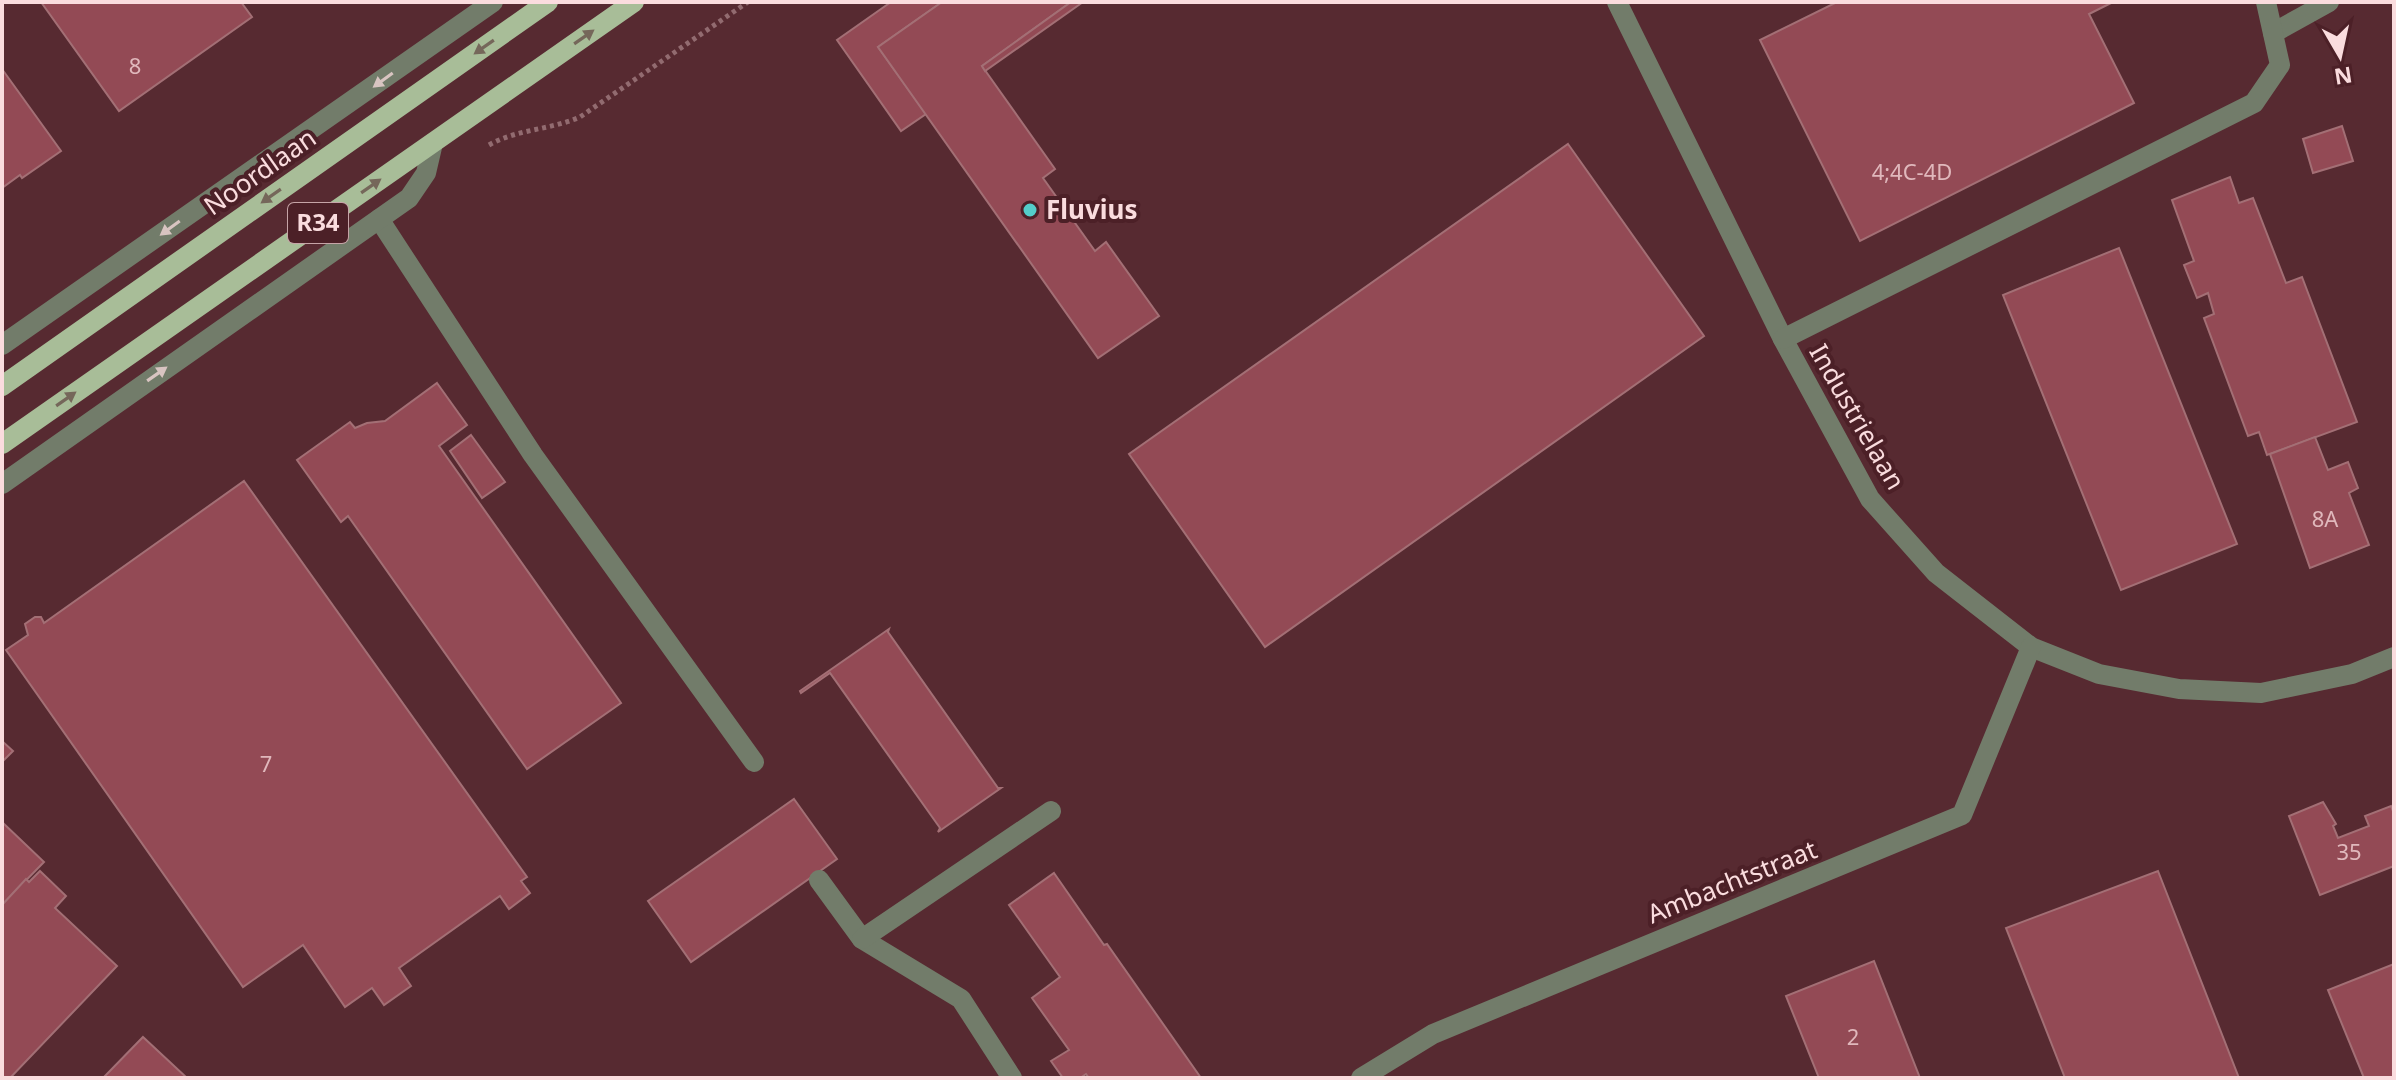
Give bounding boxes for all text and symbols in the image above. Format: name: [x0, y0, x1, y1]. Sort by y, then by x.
north arrow: [2300, 16, 2380, 96]
one-way arrow: [573, 30, 594, 45]
one-way arrow: [474, 39, 495, 54]
house number: 8: [129, 50, 141, 80]
text: N: [2332, 61, 2354, 93]
one-way arrow: [373, 71, 394, 87]
street label: Noordlaan: [196, 119, 323, 223]
house number: 4;4C-4D: [1872, 156, 1952, 186]
one-way arrow: [360, 179, 381, 194]
one-way arrow: [261, 188, 282, 203]
place label: Fluvius: [1046, 191, 1138, 227]
marker: Fluvius: [1021, 201, 1039, 219]
road number: R34: [288, 203, 348, 243]
one-way arrow: [160, 220, 181, 235]
street label: Industrielaan: [1802, 337, 1914, 496]
one-way arrow: [147, 367, 168, 383]
one-way arrow: [55, 392, 76, 407]
house number: 8A: [2312, 503, 2339, 533]
house number: 7: [260, 748, 272, 778]
street label: Ambachtstraat: [1641, 831, 1822, 931]
house number: 35: [2336, 836, 2362, 866]
house number: 2: [1847, 1021, 1859, 1051]

